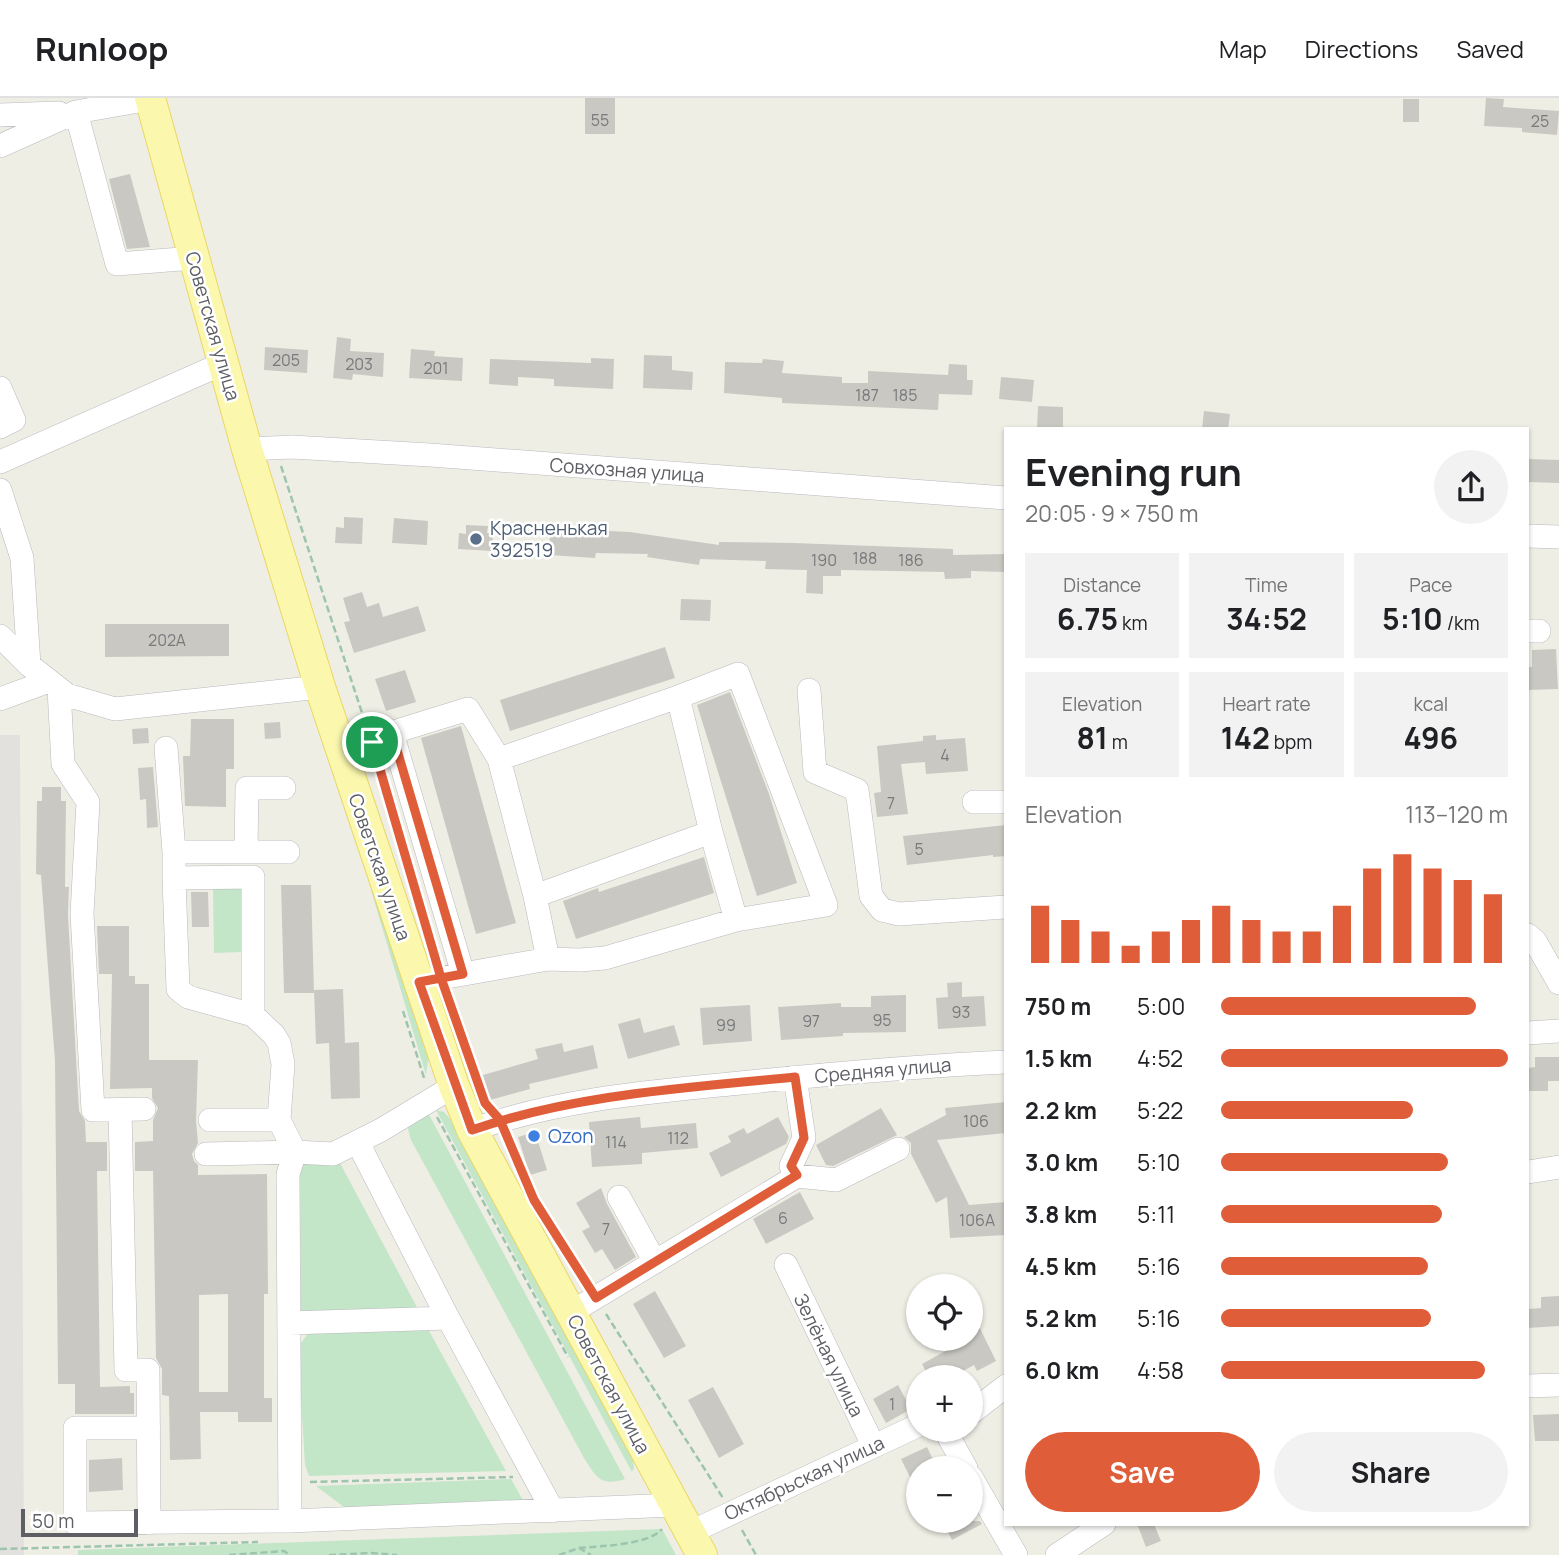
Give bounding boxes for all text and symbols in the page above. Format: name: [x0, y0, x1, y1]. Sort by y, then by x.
text: Runloop: [35, 26, 168, 71]
text: Map: [1219, 32, 1267, 65]
text: Directions: [1305, 32, 1418, 65]
text: Saved: [1456, 32, 1524, 65]
house number: 55: [591, 109, 609, 131]
house number: 25: [1531, 110, 1549, 132]
street label: Советская улица: [179, 248, 247, 404]
house number: 205: [272, 349, 300, 371]
house number: 203: [345, 353, 373, 375]
house number: 201: [423, 357, 449, 379]
house number: 187: [855, 384, 879, 406]
house number: 185: [893, 384, 917, 406]
text: Evening run: [1025, 445, 1242, 497]
button: share: [1434, 450, 1508, 524]
street label: Совхозная улица: [549, 452, 705, 488]
text: 20:05 · 9 × 750 m: [1025, 497, 1198, 529]
place label: Красненькая 392519: [490, 515, 608, 563]
marker: Красненькая 392519: [468, 531, 484, 547]
house number: 188: [853, 547, 877, 569]
house number: 190: [811, 549, 837, 571]
house number: 186: [898, 549, 924, 571]
text: Distance: [1063, 572, 1141, 598]
text: Time: [1245, 572, 1288, 598]
text: Pace: [1409, 572, 1452, 598]
text: 6.75: [1057, 598, 1118, 639]
text: 34:52: [1226, 598, 1307, 639]
text: 5:10: [1382, 598, 1443, 639]
text: km: [1118, 610, 1148, 636]
text: /km: [1443, 610, 1480, 636]
house number: 202А: [148, 629, 186, 651]
text: Elevation: [1062, 691, 1142, 717]
text: Heart rate: [1222, 691, 1311, 717]
text: kcal: [1413, 691, 1448, 717]
pin: [342, 712, 402, 772]
text: 81: [1076, 717, 1108, 758]
text: 142: [1221, 717, 1270, 758]
text: 496: [1403, 717, 1458, 758]
icon: arrive: [353, 723, 391, 761]
text: m: [1108, 729, 1128, 755]
text: bpm: [1270, 729, 1312, 755]
house number: 4: [940, 744, 950, 766]
street label: Советская улица: [343, 790, 417, 944]
house number: 7: [887, 792, 895, 814]
text: Elevation: [1025, 798, 1122, 830]
text: 113–120 m: [1405, 798, 1508, 830]
house number: 5: [914, 838, 924, 860]
text: 750 m: [1025, 990, 1091, 1022]
text: 5:00: [1137, 990, 1185, 1022]
house number: 93: [952, 1001, 970, 1023]
house number: 95: [872, 1009, 892, 1031]
house number: 97: [802, 1010, 820, 1032]
house number: 99: [716, 1014, 736, 1036]
text: 1.5 km: [1025, 1042, 1092, 1074]
text: 4:52: [1137, 1042, 1183, 1074]
street label: Средняя улица: [814, 1051, 952, 1089]
text: 2.2 km: [1025, 1094, 1097, 1126]
text: 5:22: [1137, 1094, 1183, 1126]
house number: 106: [963, 1110, 989, 1132]
place label: Ozon: [548, 1123, 594, 1149]
house number: 112: [667, 1127, 689, 1149]
marker: Ozon: [526, 1128, 542, 1144]
house number: 114: [605, 1131, 627, 1153]
text: 3.0 km: [1025, 1146, 1098, 1178]
text: 5:10: [1137, 1146, 1180, 1178]
text: 3.8 km: [1025, 1198, 1097, 1230]
text: 5:11: [1137, 1198, 1175, 1230]
house number: 6: [778, 1207, 788, 1229]
house number: 106А: [959, 1209, 995, 1231]
house number: 7: [602, 1218, 610, 1240]
text: 4.5 km: [1025, 1250, 1097, 1282]
text: 5:16: [1137, 1250, 1180, 1282]
map controls: [906, 1274, 983, 1533]
button: locate: [906, 1274, 983, 1351]
street label: Зелёная улица: [788, 1289, 870, 1421]
text: 5.2 km: [1025, 1302, 1097, 1334]
text: 5:16: [1137, 1302, 1180, 1334]
street label: Советская улица: [561, 1310, 657, 1458]
text: 6.0 km: [1025, 1354, 1099, 1386]
text: 4:58: [1137, 1354, 1184, 1386]
button: +: [906, 1365, 983, 1442]
house number: 1: [889, 1393, 895, 1415]
street label: Октябрьская улица: [720, 1429, 888, 1527]
button: Save: [1025, 1432, 1260, 1512]
button: Share: [1274, 1432, 1508, 1512]
button: −: [906, 1456, 983, 1533]
scale bar: [21, 1506, 138, 1538]
text: 50 m: [32, 1508, 74, 1534]

